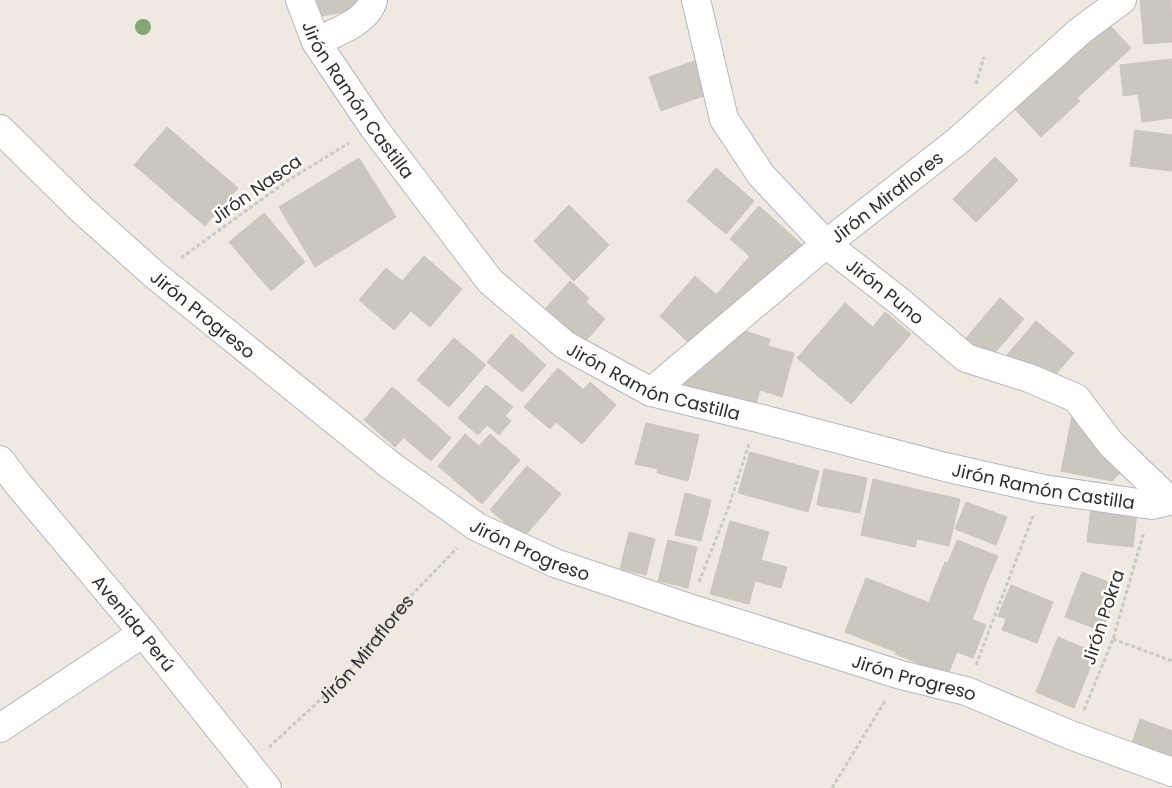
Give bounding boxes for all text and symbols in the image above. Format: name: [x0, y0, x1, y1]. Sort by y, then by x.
street label: Jirón Ramón Castilla: [297, 17, 420, 183]
street label: Jirón Miraflores: [825, 145, 948, 249]
street label: Jirón Nasca: [205, 148, 307, 230]
street label: Jirón Puno: [841, 252, 930, 330]
street label: Jirón Progreso: [145, 264, 261, 364]
street label: Jirón Ramón Castilla: [562, 336, 743, 426]
street label: Jirón Ramón Castilla: [950, 456, 1137, 515]
street label: Jirón Progreso: [465, 513, 593, 586]
street label: Jirón Pokra: [1076, 566, 1130, 668]
street label: Avenida Perú: [87, 569, 181, 677]
street label: Jirón Miraflores: [312, 588, 419, 709]
street label: Jirón Progreso: [849, 648, 981, 707]

